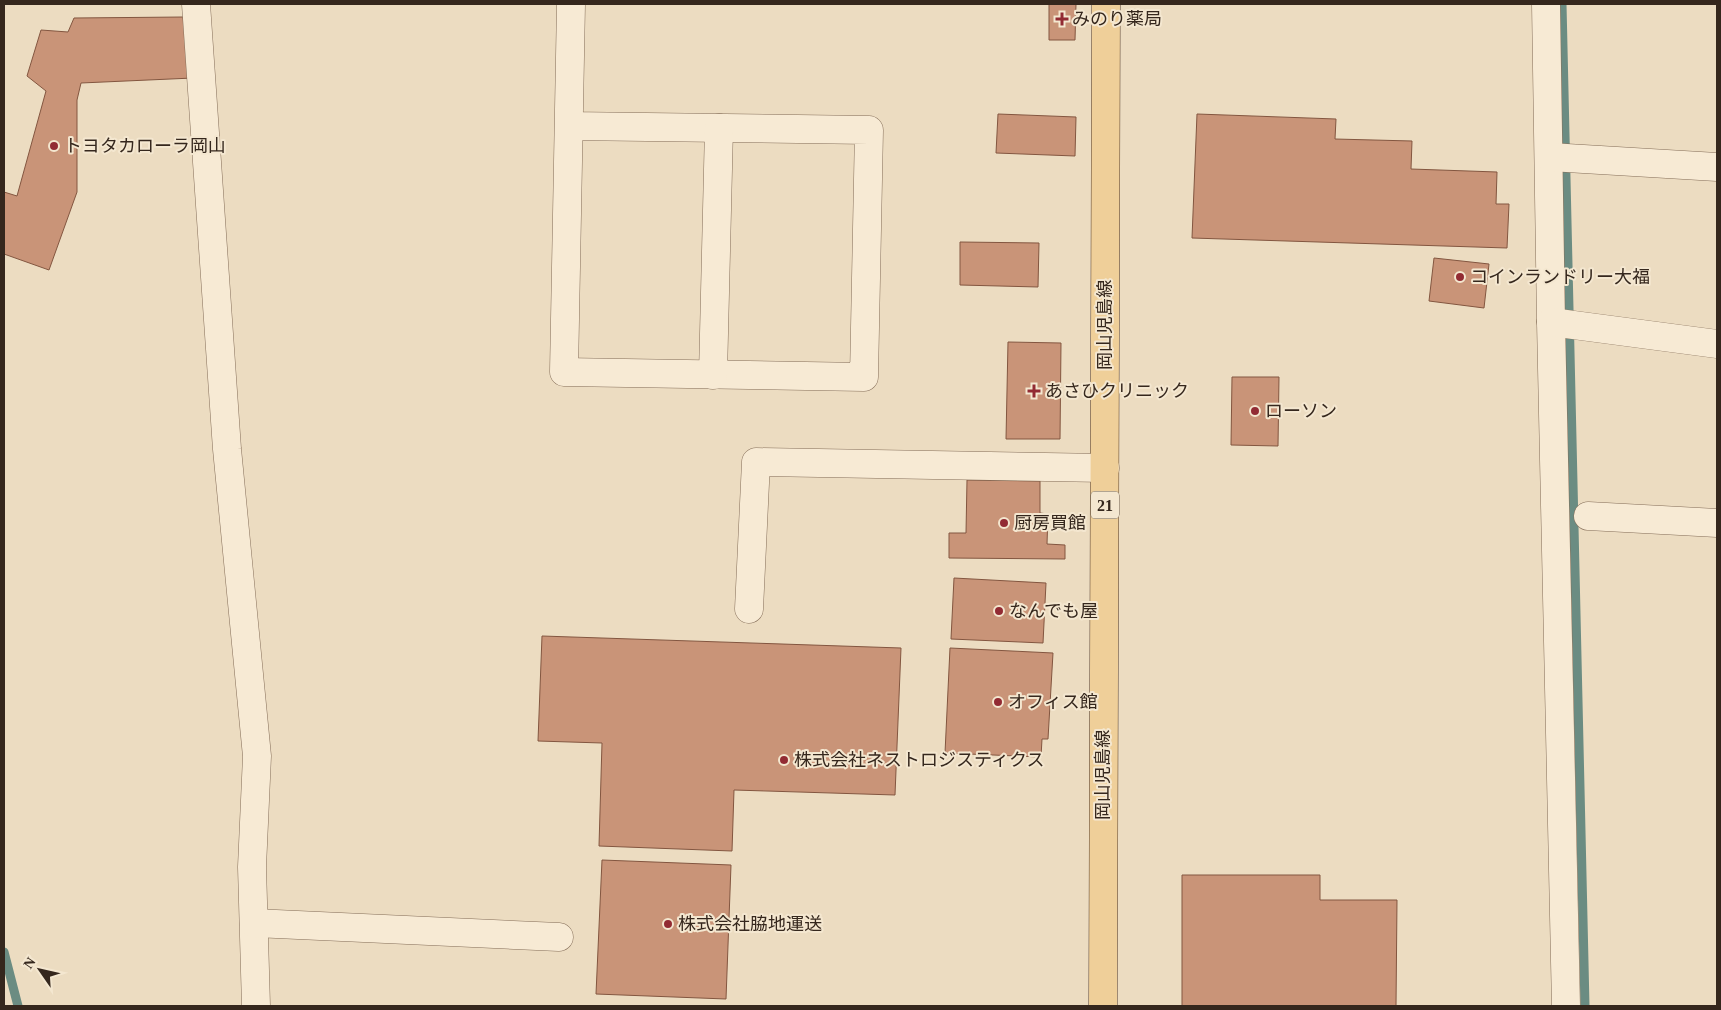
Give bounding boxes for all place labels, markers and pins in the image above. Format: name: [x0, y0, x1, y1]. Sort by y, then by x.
place label: みのり薬局: [1072, 9, 1162, 29]
marker: みのり薬局: [1056, 13, 1068, 25]
place label: トヨタカローラ岡山: [64, 136, 226, 156]
marker: トヨタカローラ岡山: [48, 140, 60, 152]
place label: コインランドリー大福: [1470, 267, 1650, 287]
marker: コインランドリー大福: [1454, 271, 1466, 283]
place label: あさひクリニック: [1045, 381, 1189, 401]
marker: あさひクリニック: [1027, 384, 1041, 398]
place label: ローソン: [1265, 401, 1337, 421]
marker: ローソン: [1249, 405, 1261, 417]
place label: 厨房買館: [1014, 513, 1086, 533]
marker: 厨房買館: [998, 517, 1010, 529]
place label: なんでも屋: [1009, 601, 1098, 621]
marker: なんでも屋: [993, 605, 1005, 617]
place label: オフィス館: [1008, 692, 1098, 712]
marker: オフィス館: [992, 696, 1004, 708]
place label: 株式会社ネストロジスティクス: [794, 750, 1044, 770]
marker: 株式会社ネストロジスティクス: [778, 754, 790, 766]
place label: 株式会社脇地運送: [678, 914, 822, 934]
marker: 株式会社脇地運送: [662, 918, 674, 930]

